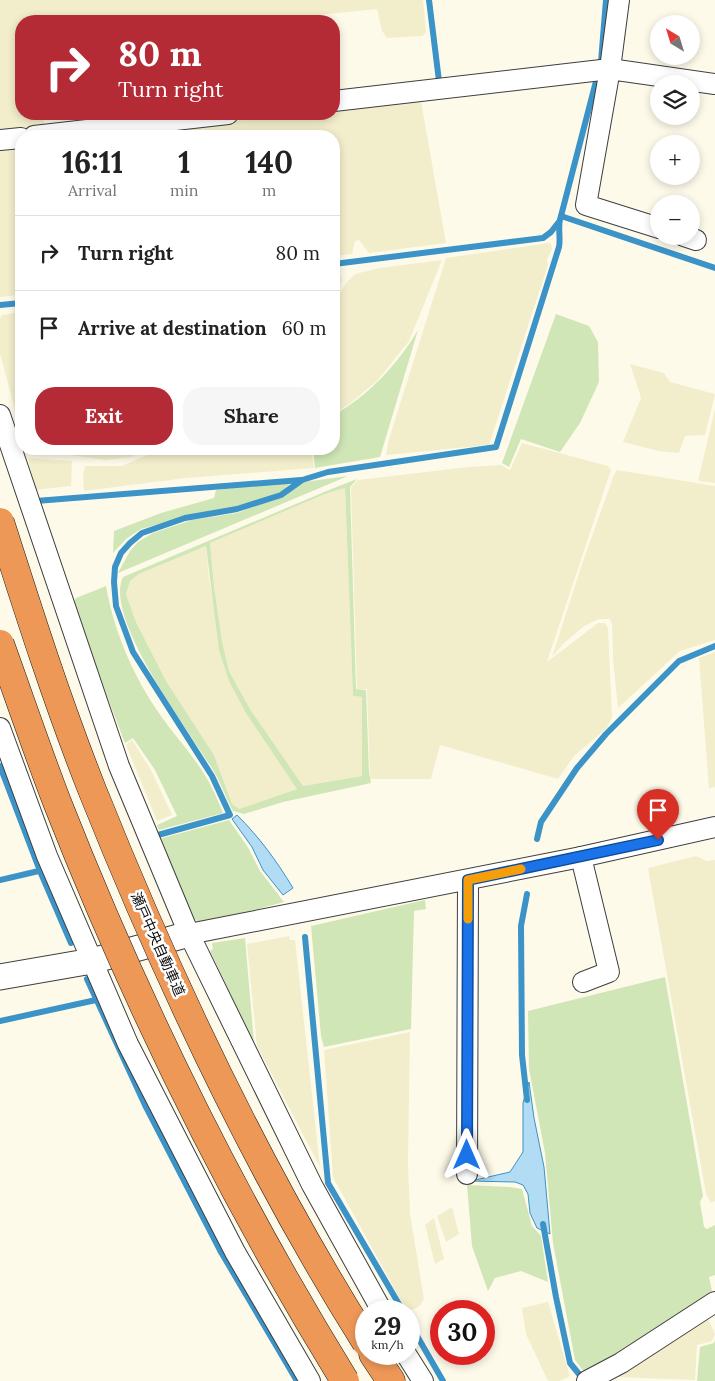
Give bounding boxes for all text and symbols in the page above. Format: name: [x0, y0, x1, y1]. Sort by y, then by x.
north arrow: [650, 15, 700, 65]
map controls: [650, 15, 700, 245]
text: 80 m: [118, 31, 202, 76]
icon: right: [35, 35, 100, 100]
text: Turn right: [118, 75, 223, 103]
button: layers: [650, 75, 700, 125]
button: +: [650, 135, 700, 185]
text: 16:11: [62, 143, 123, 181]
text: 1: [178, 143, 190, 181]
text: 140: [245, 143, 293, 181]
text: Arrival: [68, 180, 117, 200]
text: min: [170, 180, 199, 200]
text: m: [262, 180, 276, 200]
button: −: [650, 195, 700, 245]
icon: right: [35, 239, 63, 267]
text: Turn right: [78, 241, 174, 265]
text: 80 m: [276, 241, 320, 265]
icon: arrive: [35, 314, 63, 342]
text: Arrive at destination: [78, 316, 267, 340]
text: 60 m: [282, 316, 326, 340]
button: Exit: [35, 387, 173, 445]
button: Share: [183, 387, 320, 445]
pin: [637, 789, 679, 840]
icon: arrive: [644, 796, 672, 824]
street label: 瀬戸中央自動車道: [127, 889, 189, 999]
position arrow: [440, 1128, 492, 1180]
speed limit sign: 30: [430, 1300, 495, 1365]
text: 29: [374, 1310, 401, 1342]
text: km/h: [371, 1337, 404, 1352]

